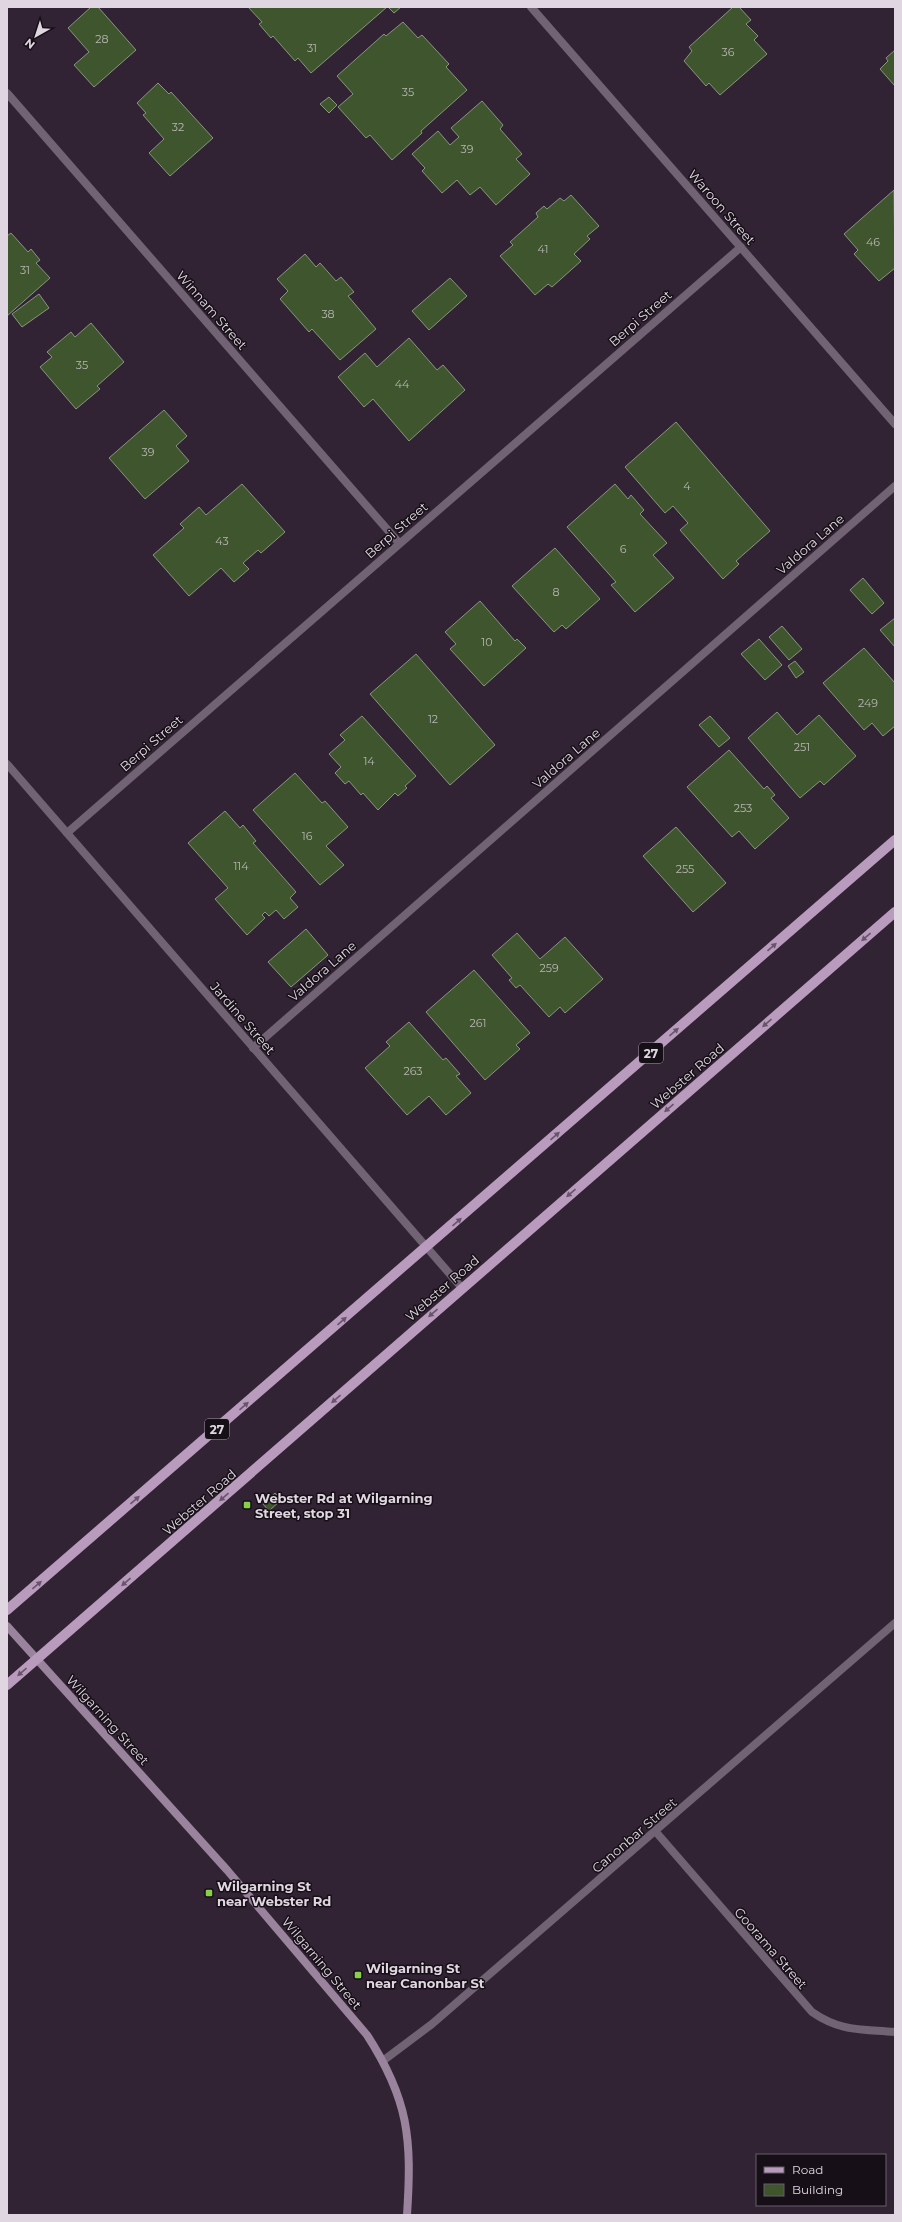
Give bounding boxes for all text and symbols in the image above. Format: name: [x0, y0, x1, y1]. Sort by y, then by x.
north arrow: [16, 16, 56, 56]
house number: 28: [95, 32, 109, 46]
text: N: [22, 36, 38, 52]
house number: 31: [307, 41, 317, 55]
house number: 36: [722, 45, 735, 59]
house number: 35: [402, 85, 414, 99]
house number: 32: [172, 120, 184, 134]
house number: 39: [461, 142, 474, 156]
street label: Waroon Street: [685, 166, 759, 248]
house number: 46: [866, 235, 880, 249]
house number: 41: [538, 242, 548, 256]
house number: 31: [20, 263, 30, 277]
street label: Winnam Street: [173, 267, 251, 353]
street label: Berpi Street: [605, 286, 675, 350]
house number: 38: [321, 307, 335, 321]
house number: 35: [76, 358, 88, 372]
house number: 44: [395, 377, 410, 391]
house number: 39: [142, 445, 155, 459]
house number: 4: [683, 479, 691, 493]
street label: Berpi Street: [361, 498, 431, 562]
street label: Valdora Lane: [773, 510, 847, 578]
house number: 43: [215, 534, 229, 548]
house number: 6: [620, 542, 627, 556]
house number: 8: [552, 585, 560, 599]
house number: 10: [481, 635, 493, 649]
house number: 249: [858, 696, 878, 710]
street label: Berpi Street: [116, 711, 186, 775]
house number: 12: [428, 712, 438, 726]
street label: Valdora Lane: [529, 724, 603, 792]
house number: 251: [794, 740, 810, 754]
house number: 14: [363, 754, 375, 768]
house number: 253: [734, 801, 752, 815]
house number: 16: [302, 829, 313, 843]
house number: 114: [233, 859, 249, 873]
house number: 255: [676, 862, 694, 876]
one-way arrow: [860, 933, 871, 942]
street label: Valdora Lane: [285, 937, 359, 1005]
one-way arrow: [767, 942, 777, 951]
house number: 259: [539, 961, 559, 975]
street label: Jardine Street: [206, 978, 279, 1058]
house number: 261: [470, 1016, 486, 1030]
one-way arrow: [762, 1018, 773, 1027]
one-way arrow: [669, 1028, 679, 1037]
street label: Webster Road: [647, 1040, 727, 1112]
road number: 27: [639, 1043, 663, 1063]
house number: 263: [403, 1064, 423, 1078]
one-way arrow: [664, 1103, 675, 1112]
one-way arrow: [549, 1132, 560, 1141]
one-way arrow: [566, 1189, 576, 1198]
one-way arrow: [451, 1217, 462, 1226]
street label: Webster Road: [402, 1252, 482, 1324]
one-way arrow: [428, 1309, 438, 1318]
one-way arrow: [337, 1316, 348, 1325]
one-way arrow: [330, 1395, 341, 1404]
one-way arrow: [239, 1401, 249, 1410]
road number: 27: [205, 1419, 229, 1439]
street label: Webster Road: [159, 1466, 239, 1538]
place label: Webster Rd at Wilgarning Street, stop 31: [255, 1490, 433, 1521]
one-way arrow: [219, 1492, 230, 1501]
one-way arrow: [131, 1496, 140, 1505]
marker: Webster Rd at Wilgarning Street, stop 31: [242, 1500, 252, 1510]
one-way arrow: [121, 1577, 131, 1586]
one-way arrow: [31, 1580, 42, 1589]
one-way arrow: [17, 1667, 27, 1676]
street label: Wilgarning Street: [63, 1672, 153, 1768]
street label: Canonbar Street: [588, 1794, 680, 1876]
place label: Wilgarning St near Webster Rd: [217, 1878, 331, 1909]
marker: Wilgarning St near Webster Rd: [204, 1888, 214, 1898]
street label: Goorama Street: [731, 1904, 811, 1992]
street label: Wilgarning Street: [279, 1914, 365, 2012]
place label: Wilgarning St near Canonbar St: [366, 1960, 485, 1991]
marker: Wilgarning St near Canonbar St: [353, 1970, 363, 1980]
legend: [756, 2154, 886, 2206]
text: Road: [792, 2162, 823, 2177]
text: Building: [792, 2182, 843, 2197]

